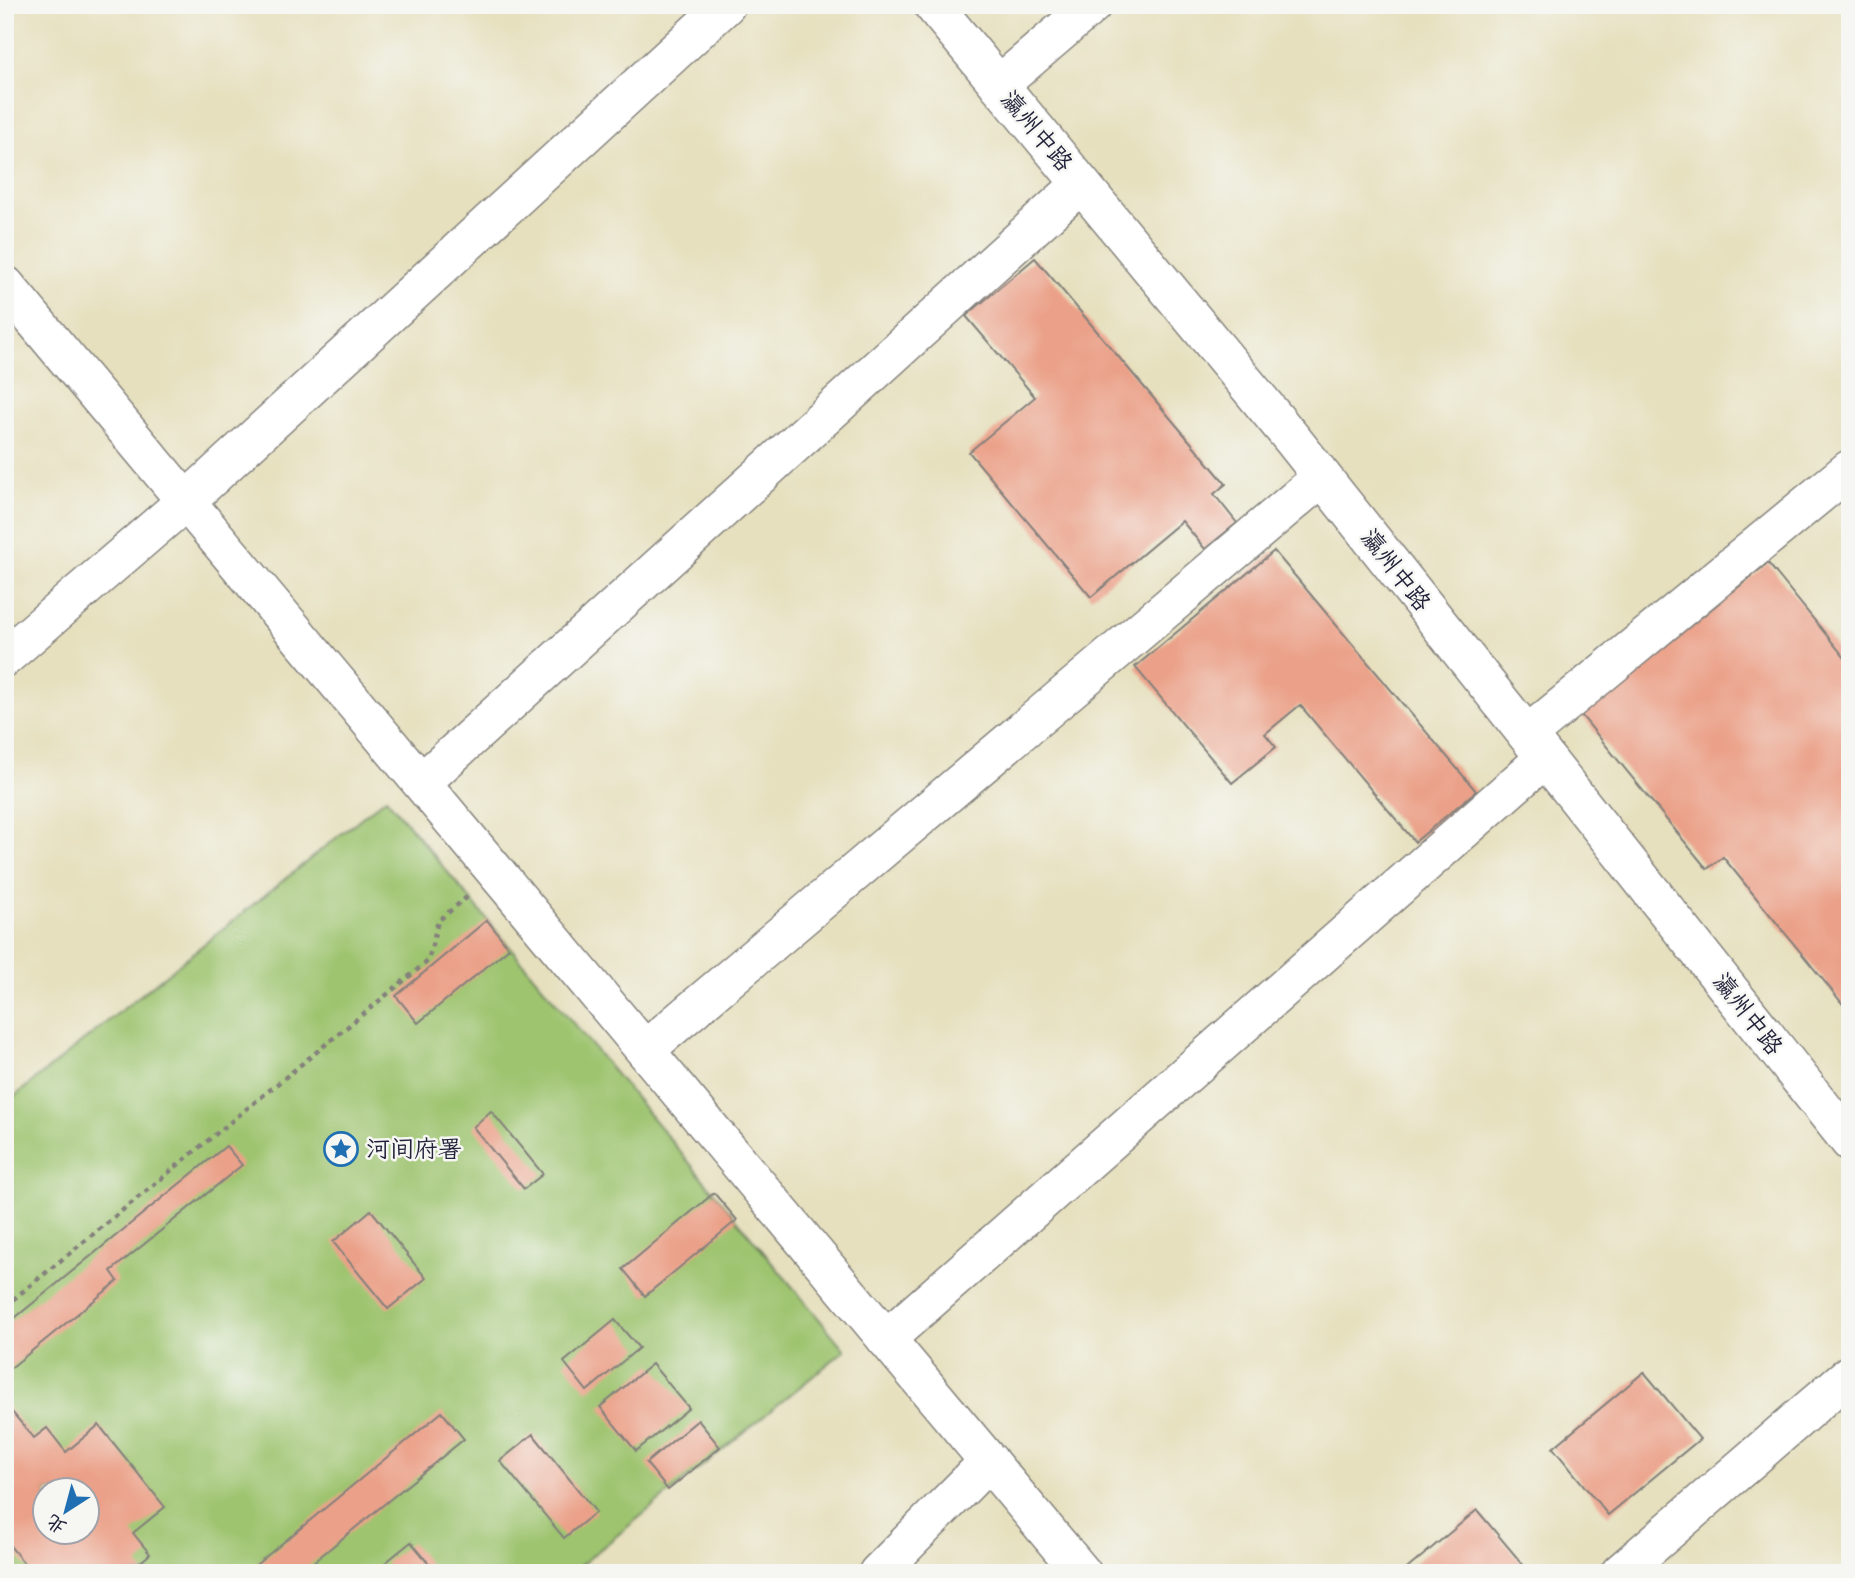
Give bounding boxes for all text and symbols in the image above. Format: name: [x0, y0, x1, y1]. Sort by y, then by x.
street label: 瀛州中路: [995, 85, 1079, 177]
street label: 瀛州中路: [1355, 523, 1437, 616]
street label: 瀛州中路: [1707, 967, 1789, 1060]
place icon: 河间府署: [322, 1130, 360, 1168]
place label: 河间府署: [366, 1134, 462, 1163]
north arrow: [32, 1476, 102, 1546]
text: 北: [42, 1509, 71, 1539]

